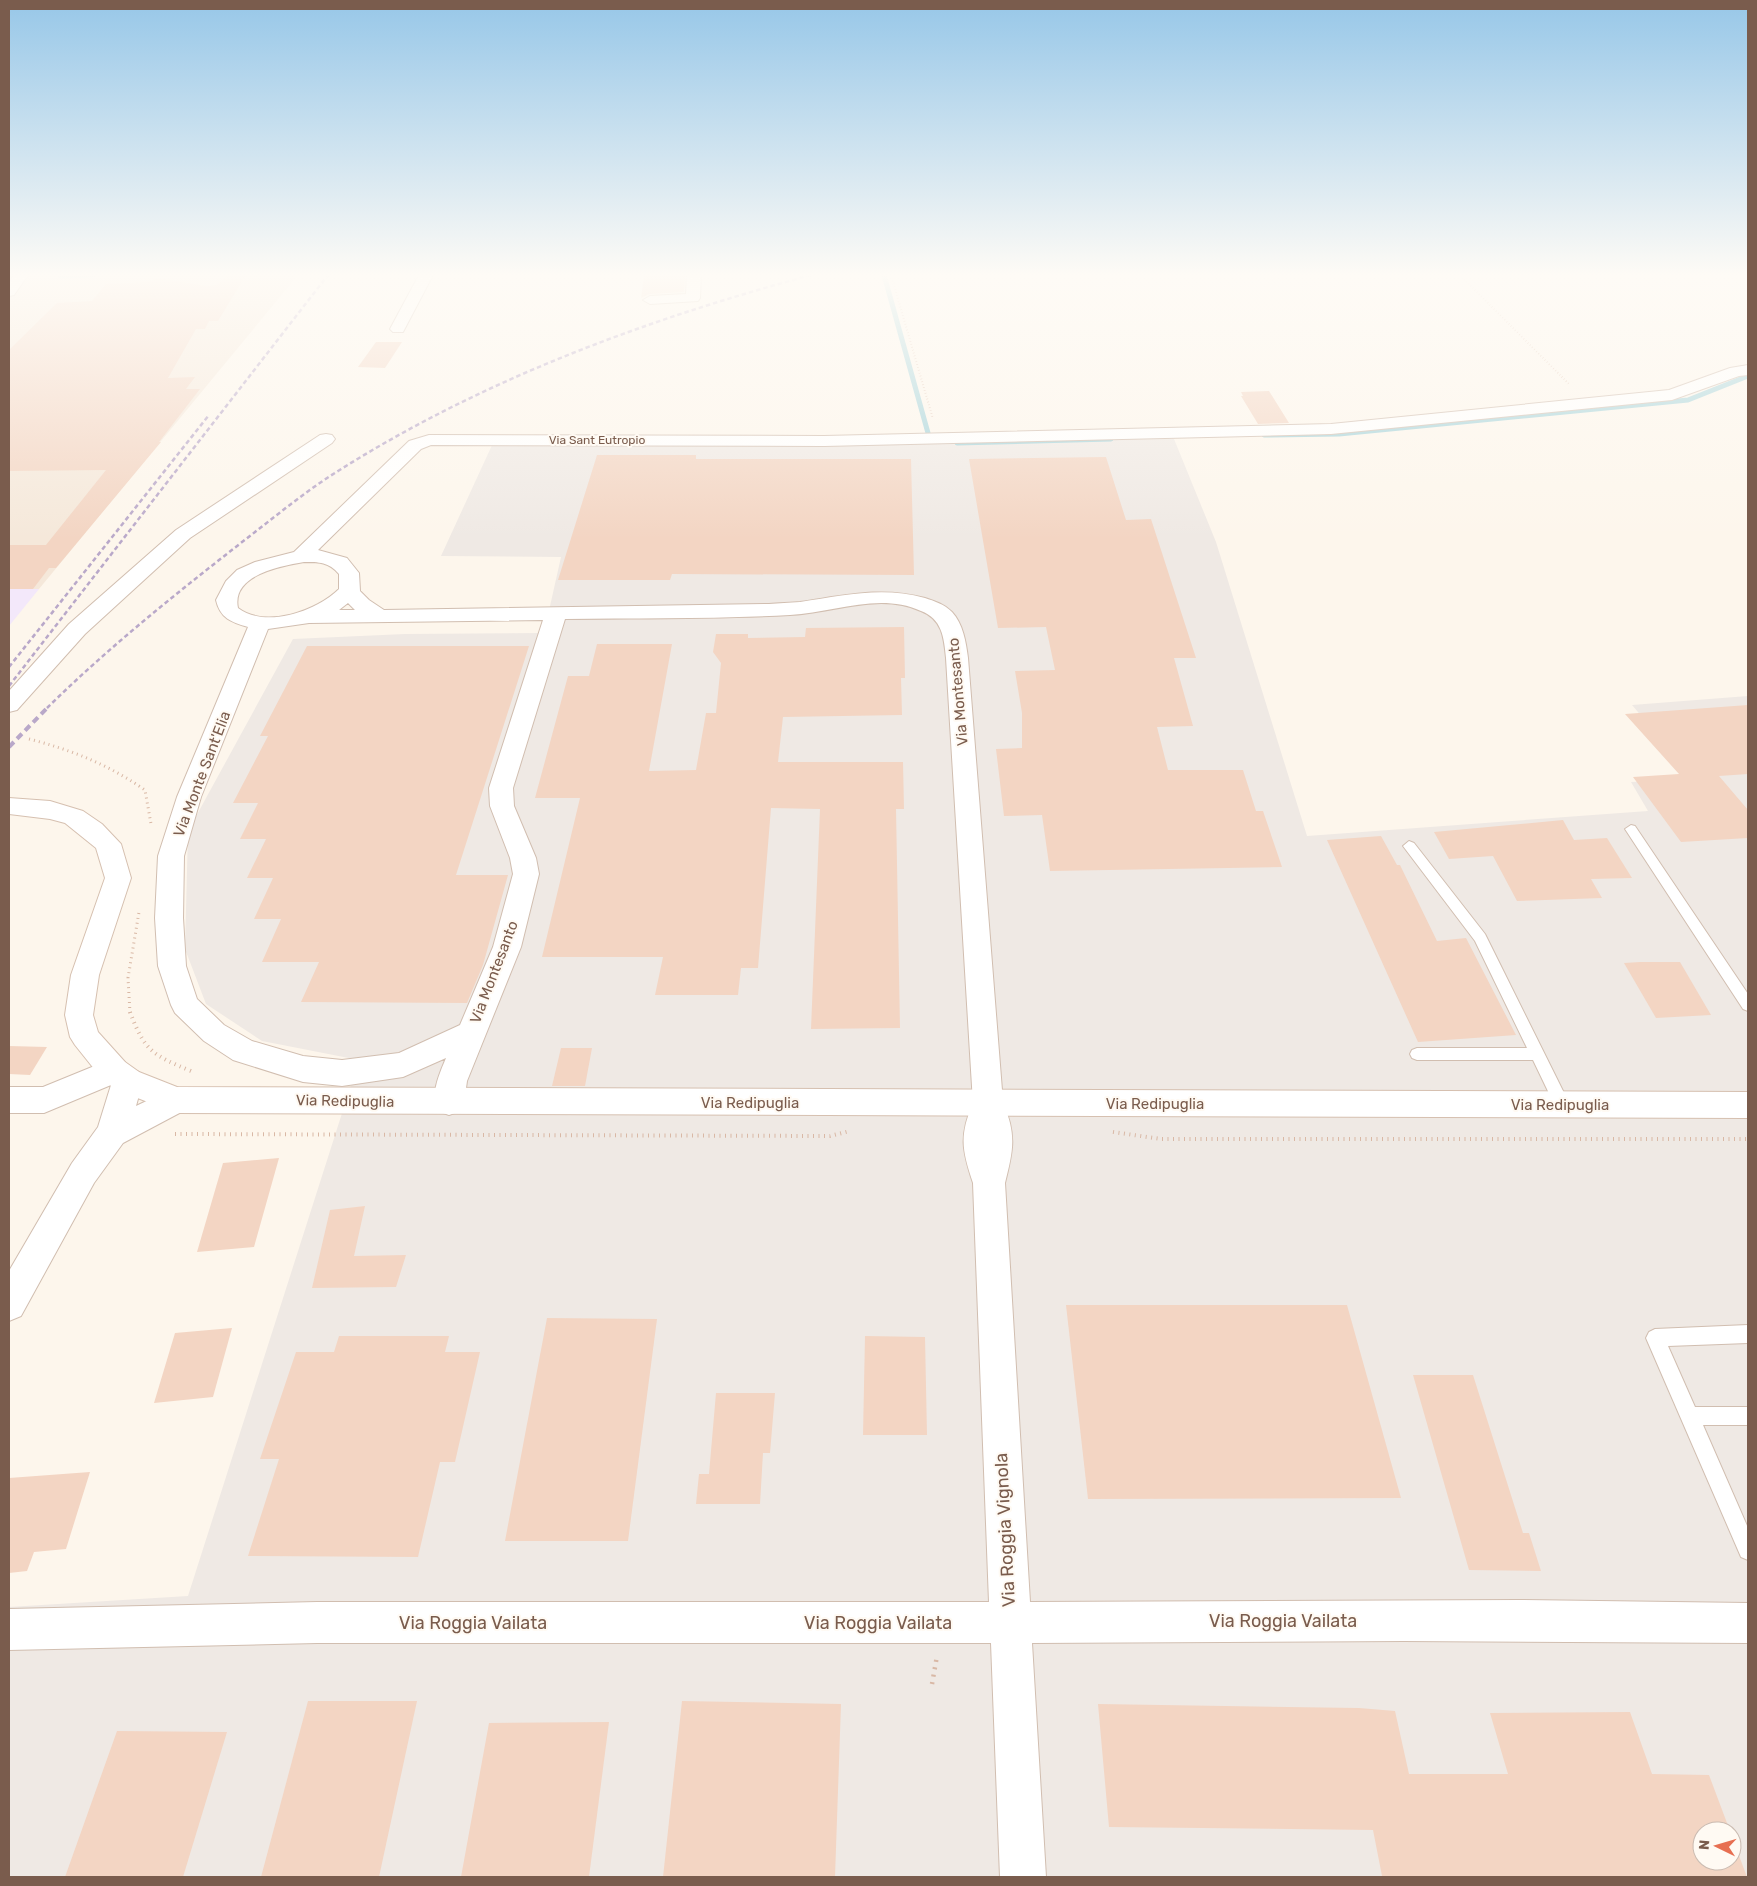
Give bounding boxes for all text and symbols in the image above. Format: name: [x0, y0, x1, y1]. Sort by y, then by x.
street label: Via Sant Eutropio: [549, 433, 645, 447]
street label: Via Montesanto: [944, 637, 972, 747]
street label: Via Monte Sant'Elia: [170, 709, 234, 839]
street label: Via Montesanto: [466, 918, 522, 1026]
street label: Via Redipuglia: [296, 1091, 394, 1111]
street label: Via Redipuglia: [701, 1094, 799, 1112]
street label: Via Redipuglia: [1106, 1095, 1204, 1113]
street label: Via Redipuglia: [1511, 1096, 1609, 1114]
street label: Via Roggia Vignola: [990, 1452, 1020, 1608]
street label: Via Roggia Vailata: [1209, 1610, 1357, 1632]
street label: Via Roggia Vailata: [399, 1612, 547, 1634]
street label: Via Roggia Vailata: [804, 1612, 952, 1634]
north arrow: [1692, 1821, 1742, 1871]
text: N: [1696, 1839, 1713, 1851]

